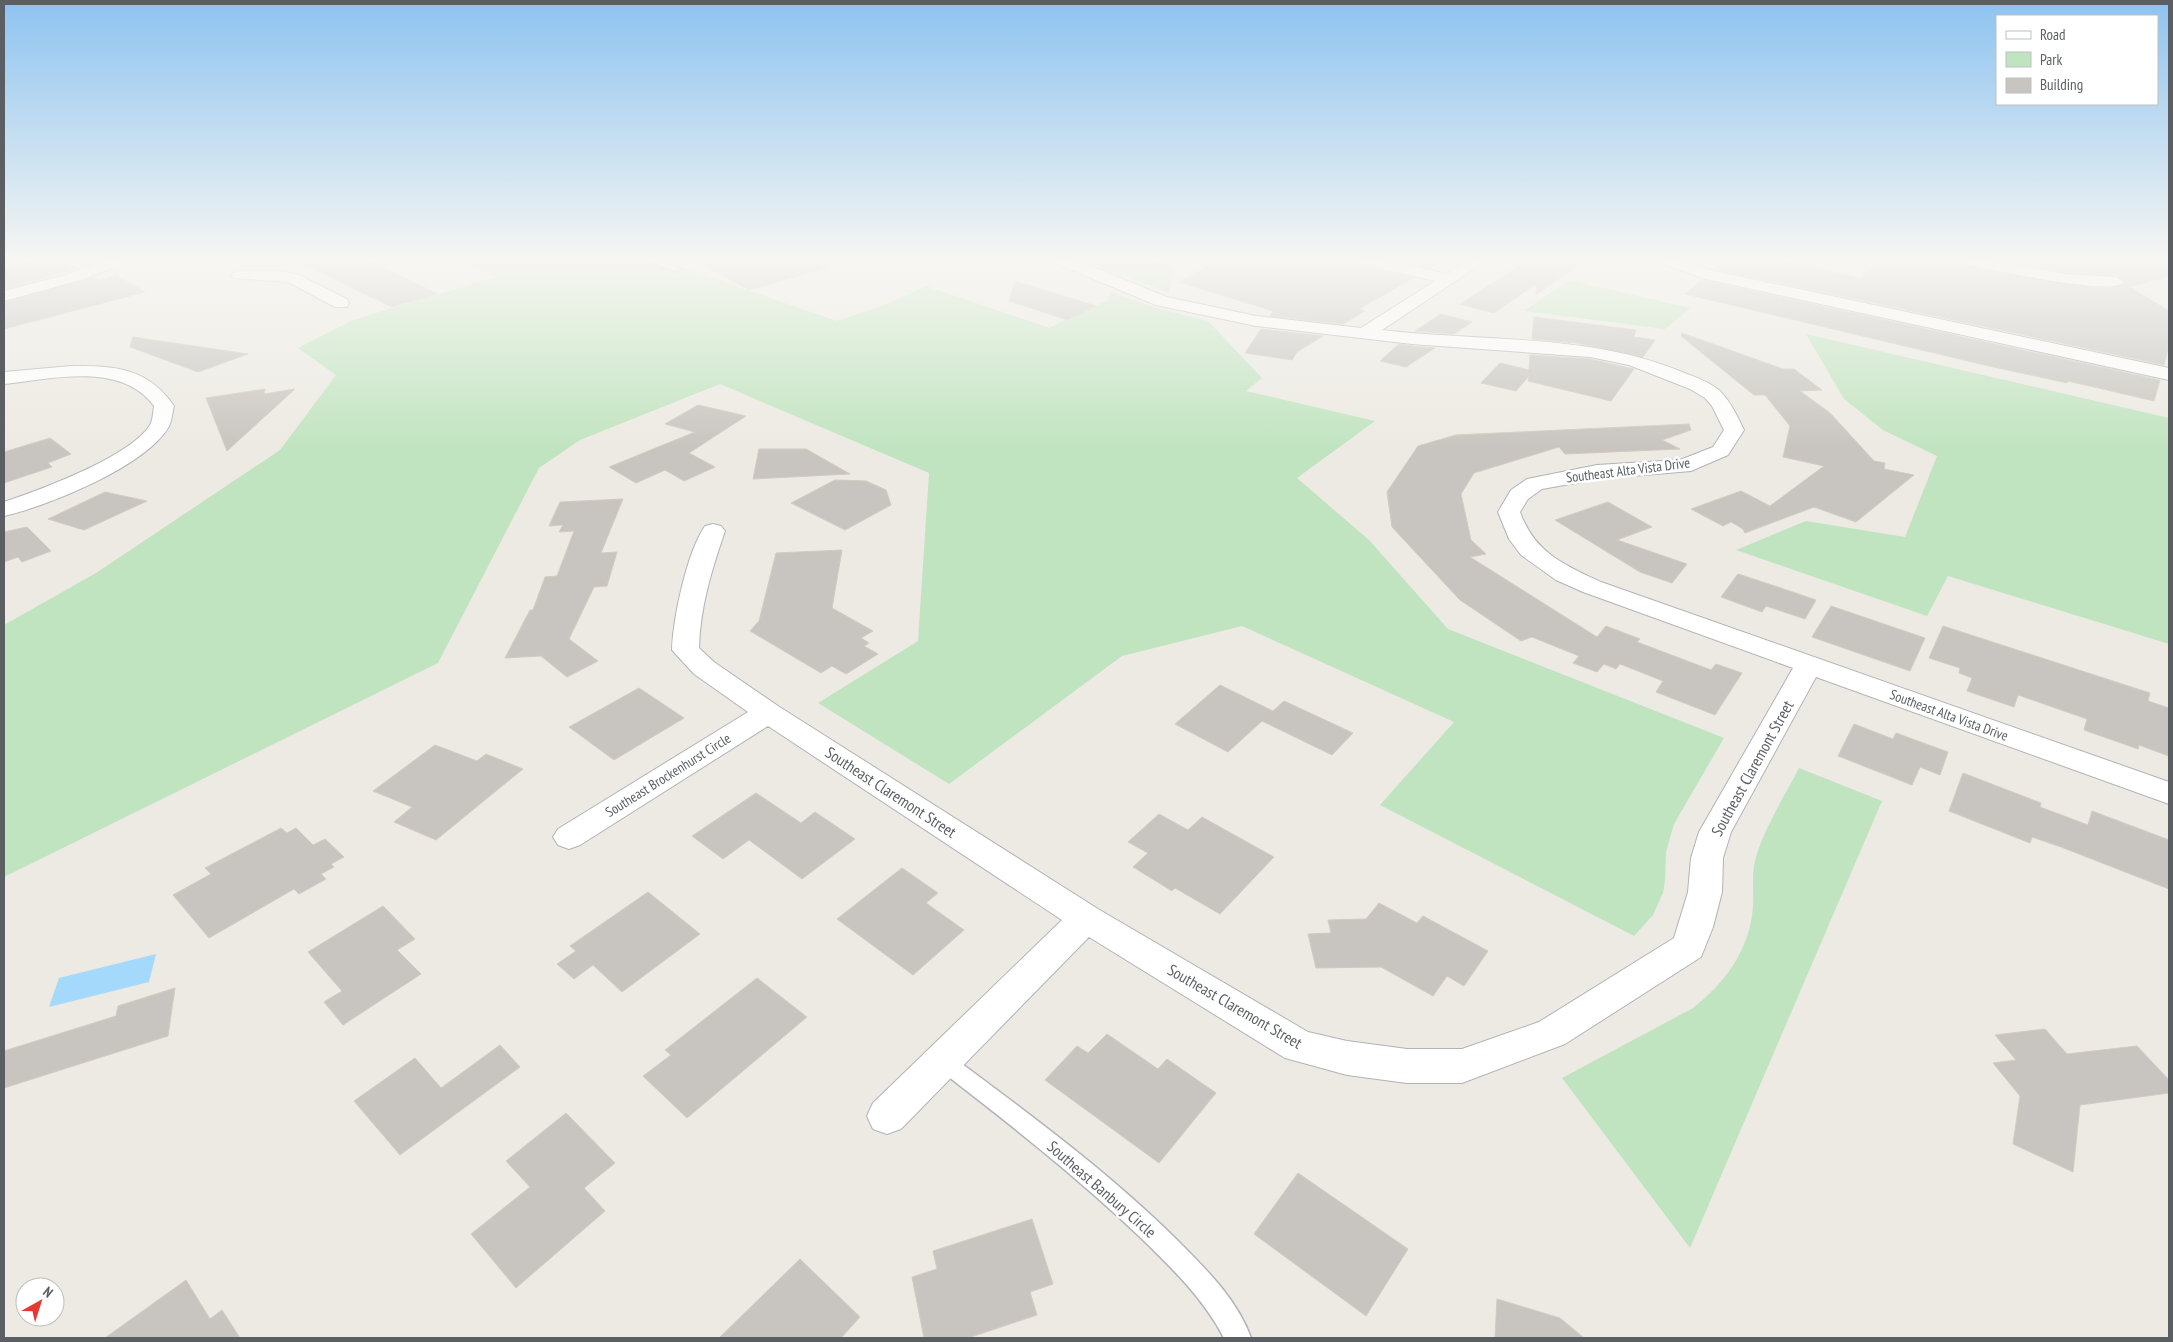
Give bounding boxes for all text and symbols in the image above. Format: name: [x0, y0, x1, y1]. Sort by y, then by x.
legend: [1996, 15, 2158, 105]
text: Road: [2040, 25, 2066, 44]
text: Park: [2040, 50, 2062, 69]
text: Building: [2040, 75, 2083, 94]
street label: Southeast Alta Vista Drive: [1565, 453, 1691, 487]
street label: Southeast Alta Vista Drive: [1887, 685, 2011, 745]
street label: Southeast Claremont Street: [1706, 696, 1798, 839]
street label: Southeast Brockenhurst Circle: [602, 729, 734, 821]
street label: Southeast Claremont Street: [822, 742, 961, 842]
street label: Southeast Claremont Street: [1164, 959, 1306, 1053]
street label: Southeast Banbury Circle: [1043, 1136, 1161, 1242]
north arrow: [15, 1277, 65, 1327]
text: N: [40, 1283, 57, 1301]

